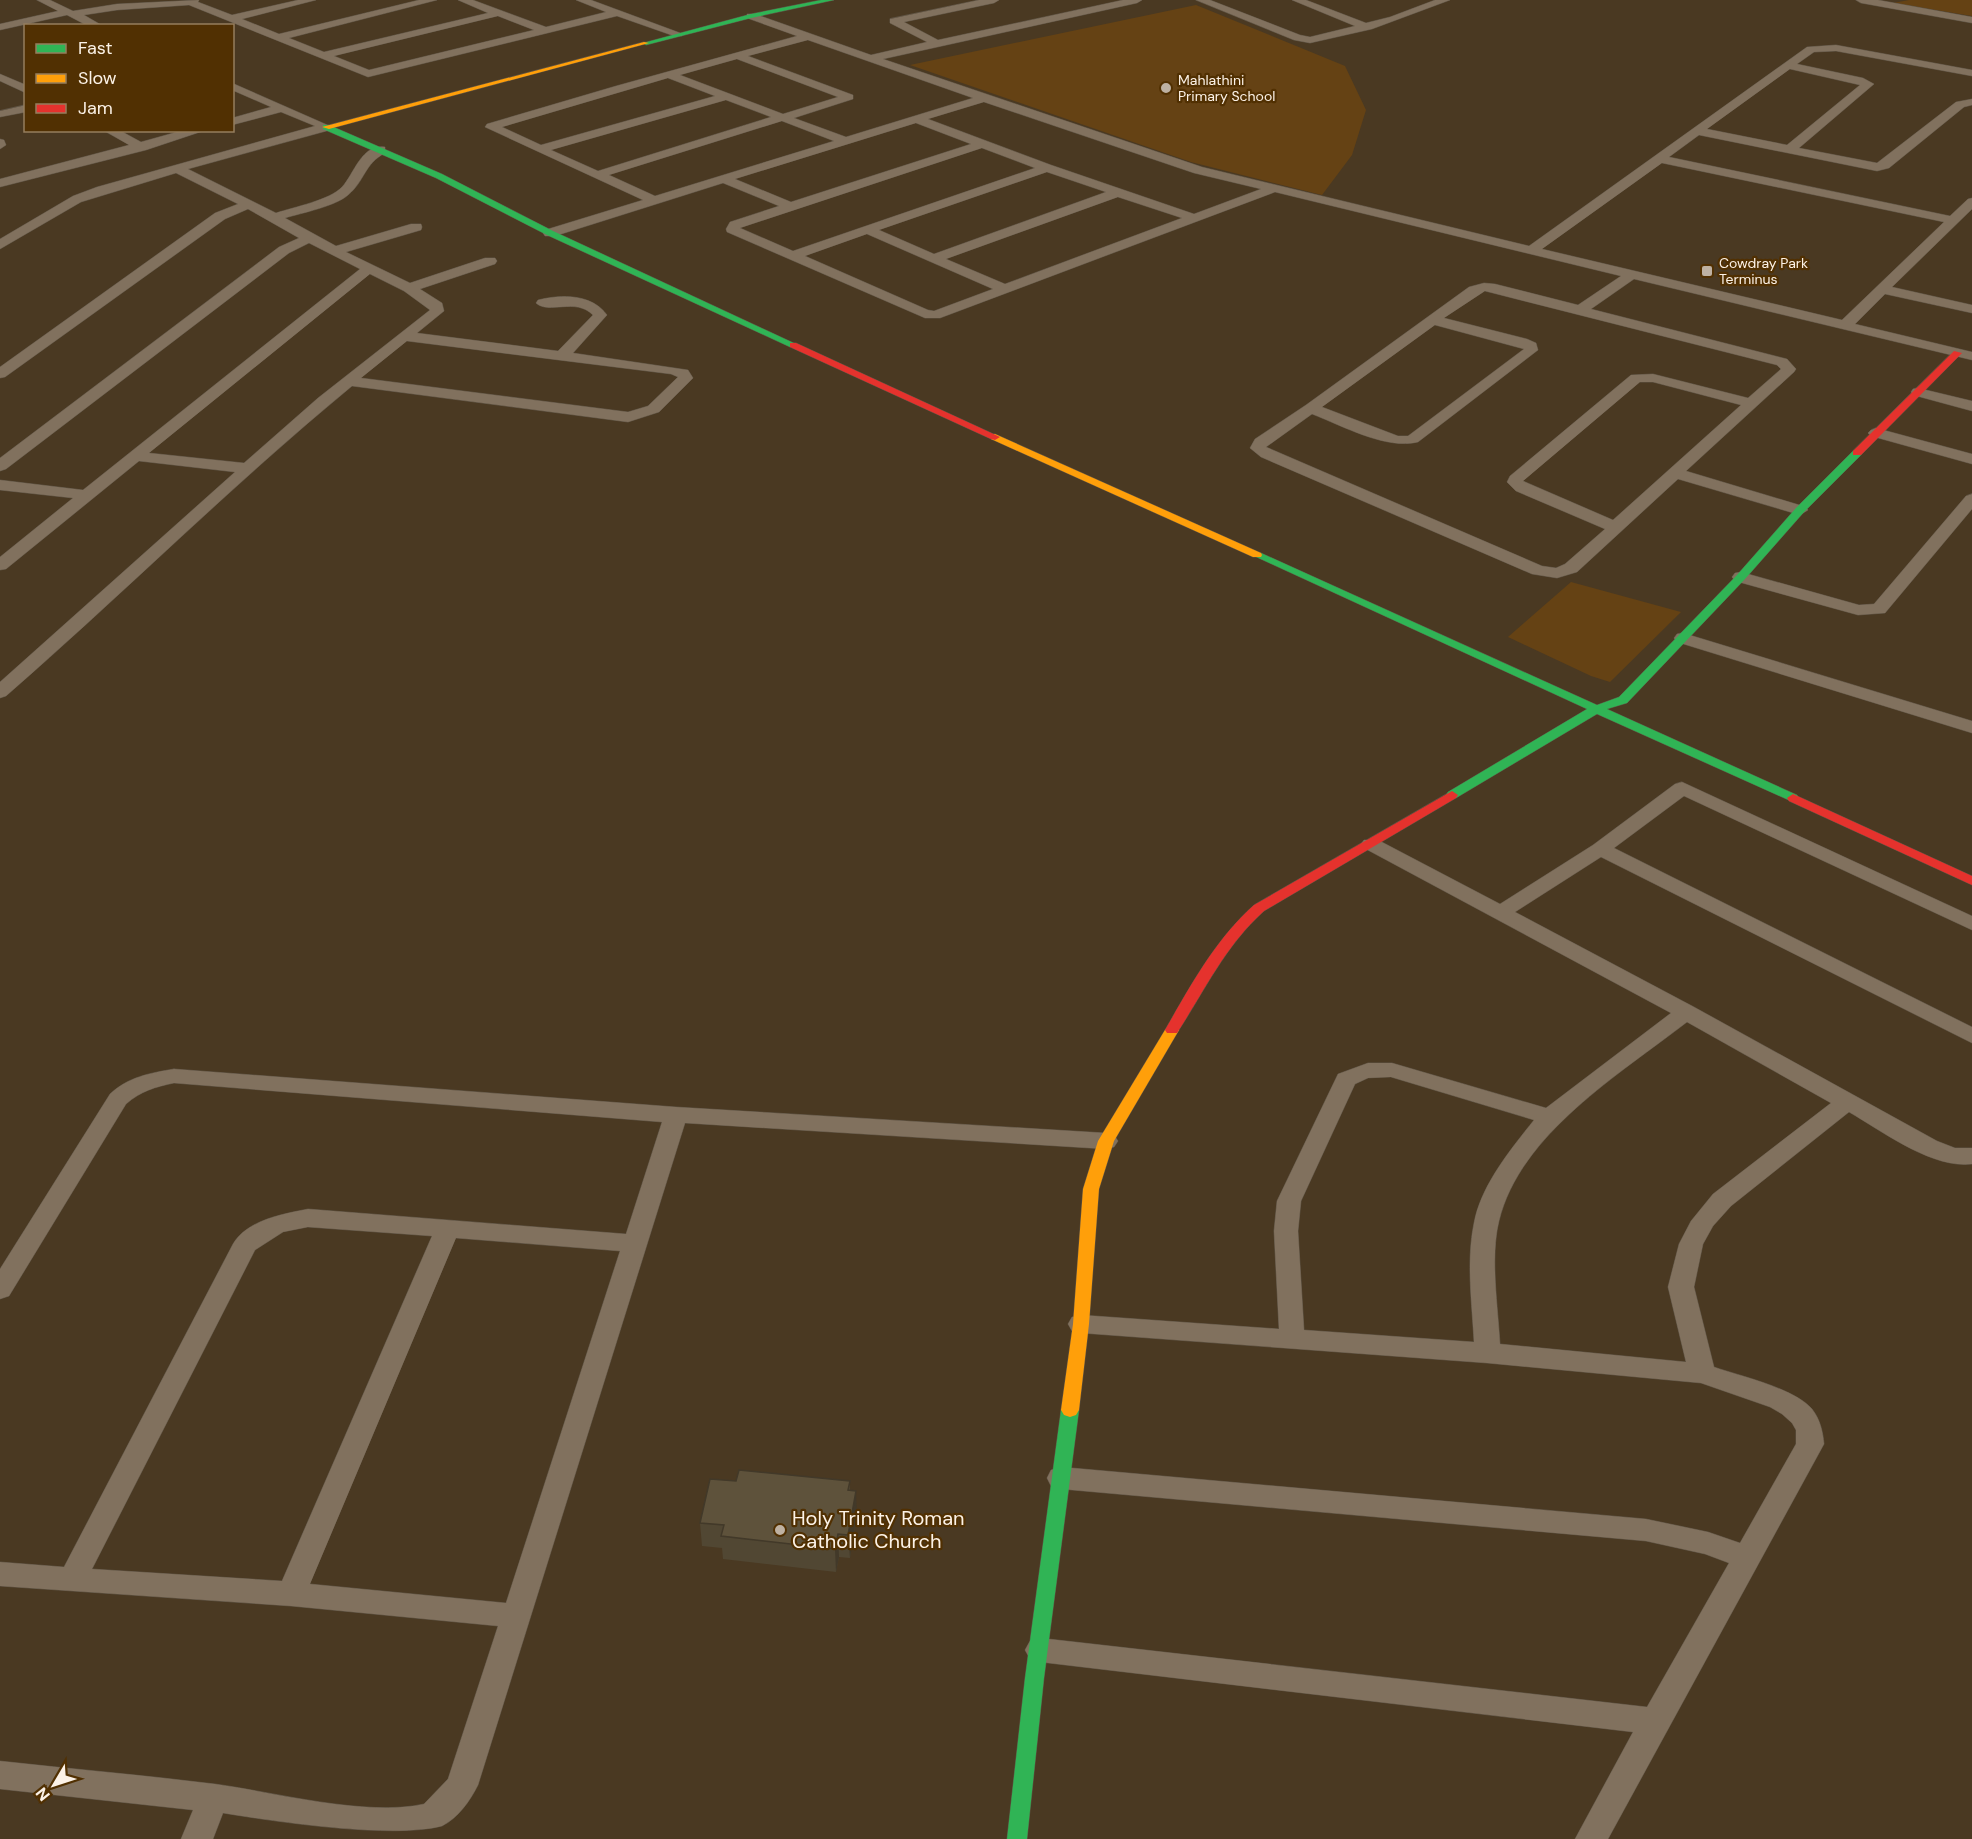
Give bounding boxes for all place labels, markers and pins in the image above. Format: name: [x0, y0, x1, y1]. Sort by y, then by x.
place label: Mahlathini Primary School: [1178, 71, 1275, 105]
marker: Mahlathini Primary School: [1159, 81, 1173, 95]
place label: Cowdray Park Terminus: [1719, 254, 1808, 288]
marker: Cowdray Park Terminus: [1700, 264, 1714, 278]
place label: Holy Trinity Roman Catholic Church: [792, 1505, 965, 1554]
marker: Holy Trinity Roman Catholic Church: [773, 1523, 787, 1537]

